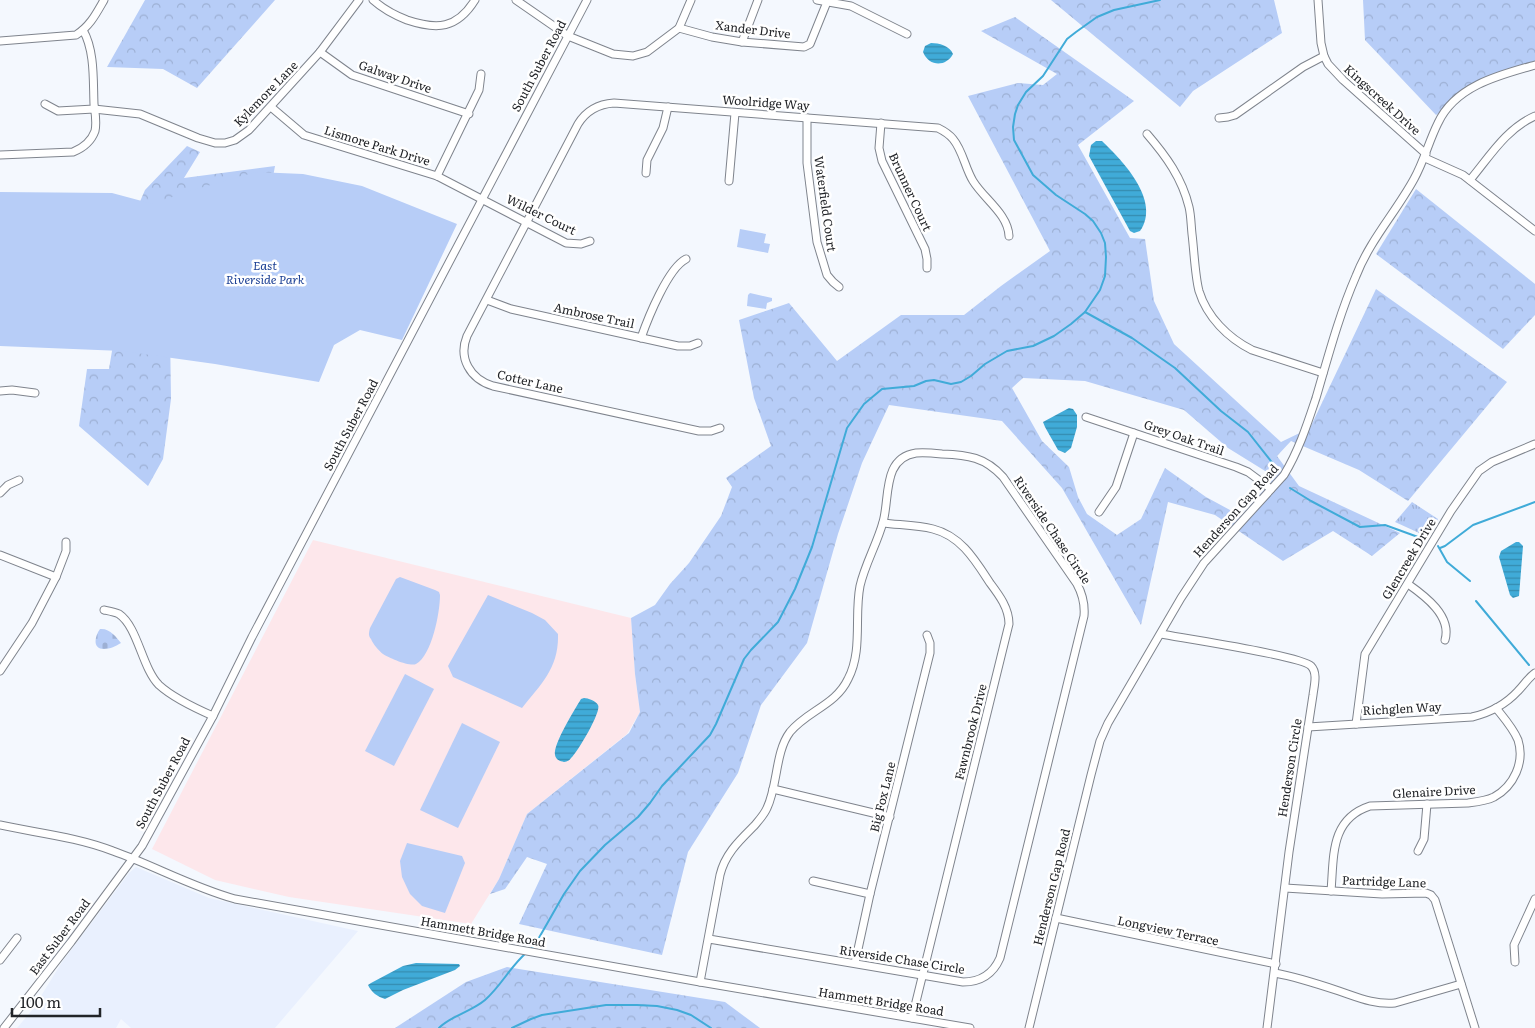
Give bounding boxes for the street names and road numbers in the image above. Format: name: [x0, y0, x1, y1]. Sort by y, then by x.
street label: Xander Drive: [714, 15, 792, 43]
street label: South Suber Road: [506, 16, 570, 115]
street label: Galway Drive: [356, 55, 434, 97]
street label: Kylemore Lane: [229, 56, 301, 130]
street label: Kingscreek Drive: [1340, 60, 1425, 139]
street label: Woolridge Way: [722, 90, 810, 114]
street label: Lismore Park Drive: [322, 120, 433, 170]
street label: Brunner Court: [885, 149, 937, 234]
street label: Waterfield Court: [810, 155, 842, 253]
street label: Wilder Court: [503, 189, 580, 239]
street label: Ambrose Trail: [552, 298, 636, 332]
street label: Cotter Lane: [495, 365, 565, 397]
street label: South Suber Road: [318, 375, 382, 474]
street label: Grey Oak Trail: [1142, 415, 1227, 459]
street label: Henderson Gap Road: [1188, 459, 1282, 561]
street label: Riverside Chase Circle: [1010, 472, 1096, 587]
street label: Glencreek Drive: [1377, 514, 1440, 603]
street label: Fawnbrook Drive: [949, 682, 991, 782]
street label: Richglen Way: [1362, 697, 1442, 719]
street label: Henderson Circle: [1272, 717, 1306, 818]
street label: South Suber Road: [130, 733, 194, 832]
street label: Big Fox Lane: [865, 760, 899, 834]
street label: Glenaire Drive: [1392, 780, 1476, 802]
street label: Henderson Gap Road: [1028, 826, 1074, 947]
street label: Partridge Lane: [1342, 871, 1426, 891]
street label: East Suber Road: [24, 894, 94, 978]
street label: Longview Terrace: [1116, 910, 1221, 950]
street label: Hammett Bridge Road: [419, 911, 548, 951]
street label: Riverside Chase Circle: [838, 940, 966, 978]
street label: Hammett Bridge Road: [817, 982, 946, 1020]

